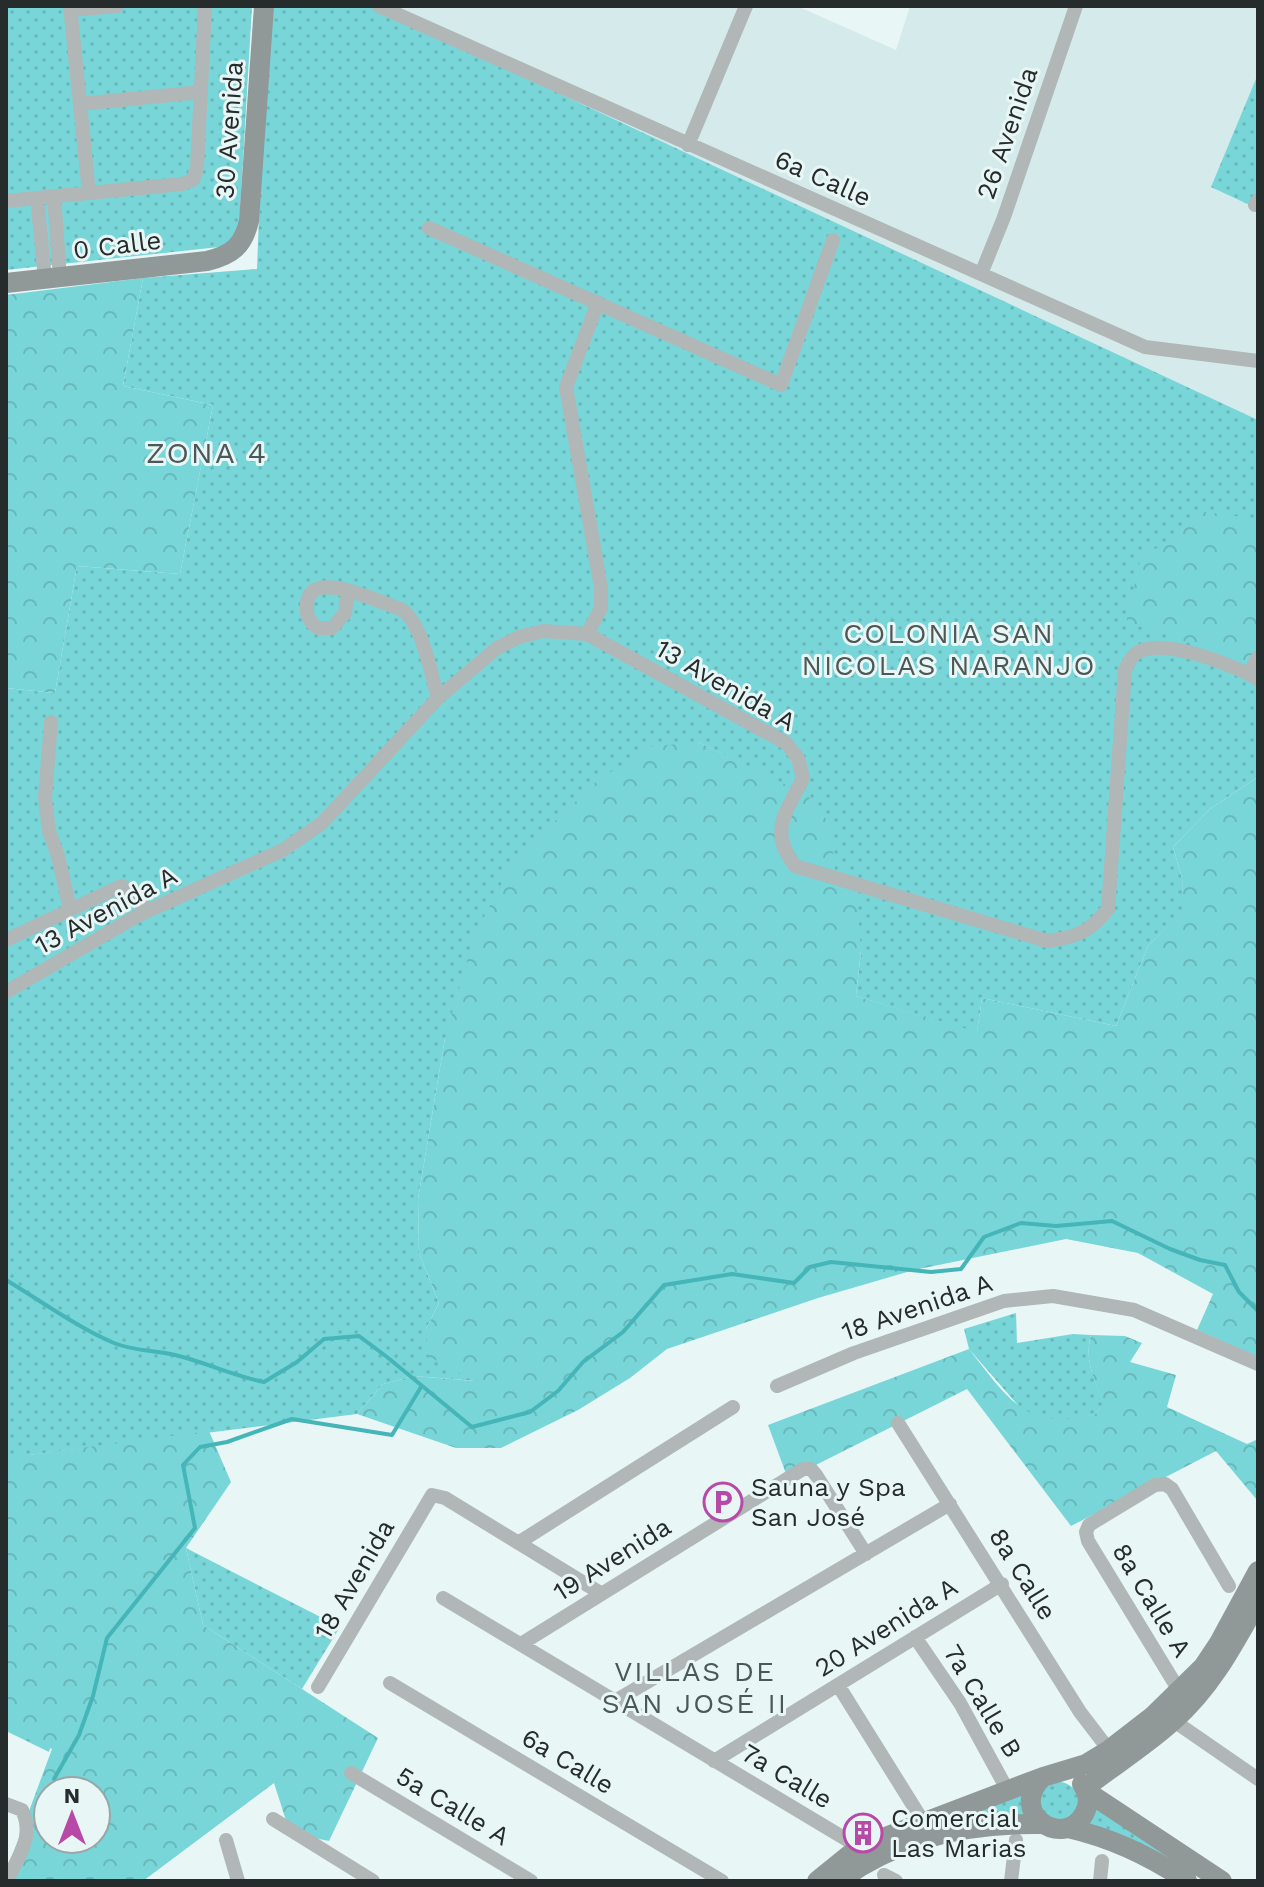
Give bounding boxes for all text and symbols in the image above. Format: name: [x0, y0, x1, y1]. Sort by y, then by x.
street label: 30 Avenida: [209, 60, 249, 200]
street label: 26 Avenida: [970, 63, 1044, 203]
street label: 6a Calle: [770, 143, 876, 213]
street label: 0 Calle: [71, 225, 163, 265]
district label: ZONA 4: [146, 435, 268, 470]
district label: COLONIA SAN NICOLAS NARANJO: [802, 617, 1096, 682]
street label: 13 Avenida A: [651, 633, 801, 737]
street label: 13 Avenida A: [30, 860, 182, 960]
street label: 18 Avenida A: [838, 1267, 996, 1347]
place label: Sauna y Spa San José: [751, 1472, 906, 1532]
parking icon: Sauna y Spa San José: [702, 1481, 744, 1523]
street label: 19 Avenida: [548, 1511, 677, 1607]
street label: 18 Avenida: [308, 1514, 400, 1644]
street label: 8a Calle: [983, 1523, 1063, 1625]
street label: 8a Calle A: [1106, 1538, 1198, 1662]
street label: 20 Avenida A: [809, 1571, 963, 1683]
street label: 7a Calle B: [938, 1639, 1028, 1763]
district label: VILLAS DE SAN JOSÉ II: [602, 1655, 788, 1720]
street label: 6a Calle: [516, 1722, 620, 1800]
street label: 7a Calle: [736, 1737, 838, 1815]
street label: 5a Calle A: [391, 1761, 515, 1851]
north arrow: [32, 1775, 112, 1855]
text: N: [64, 1783, 80, 1808]
place label: Comercial Las Marias: [891, 1803, 1027, 1863]
building icon: Comercial Las Marias: [842, 1812, 884, 1854]

